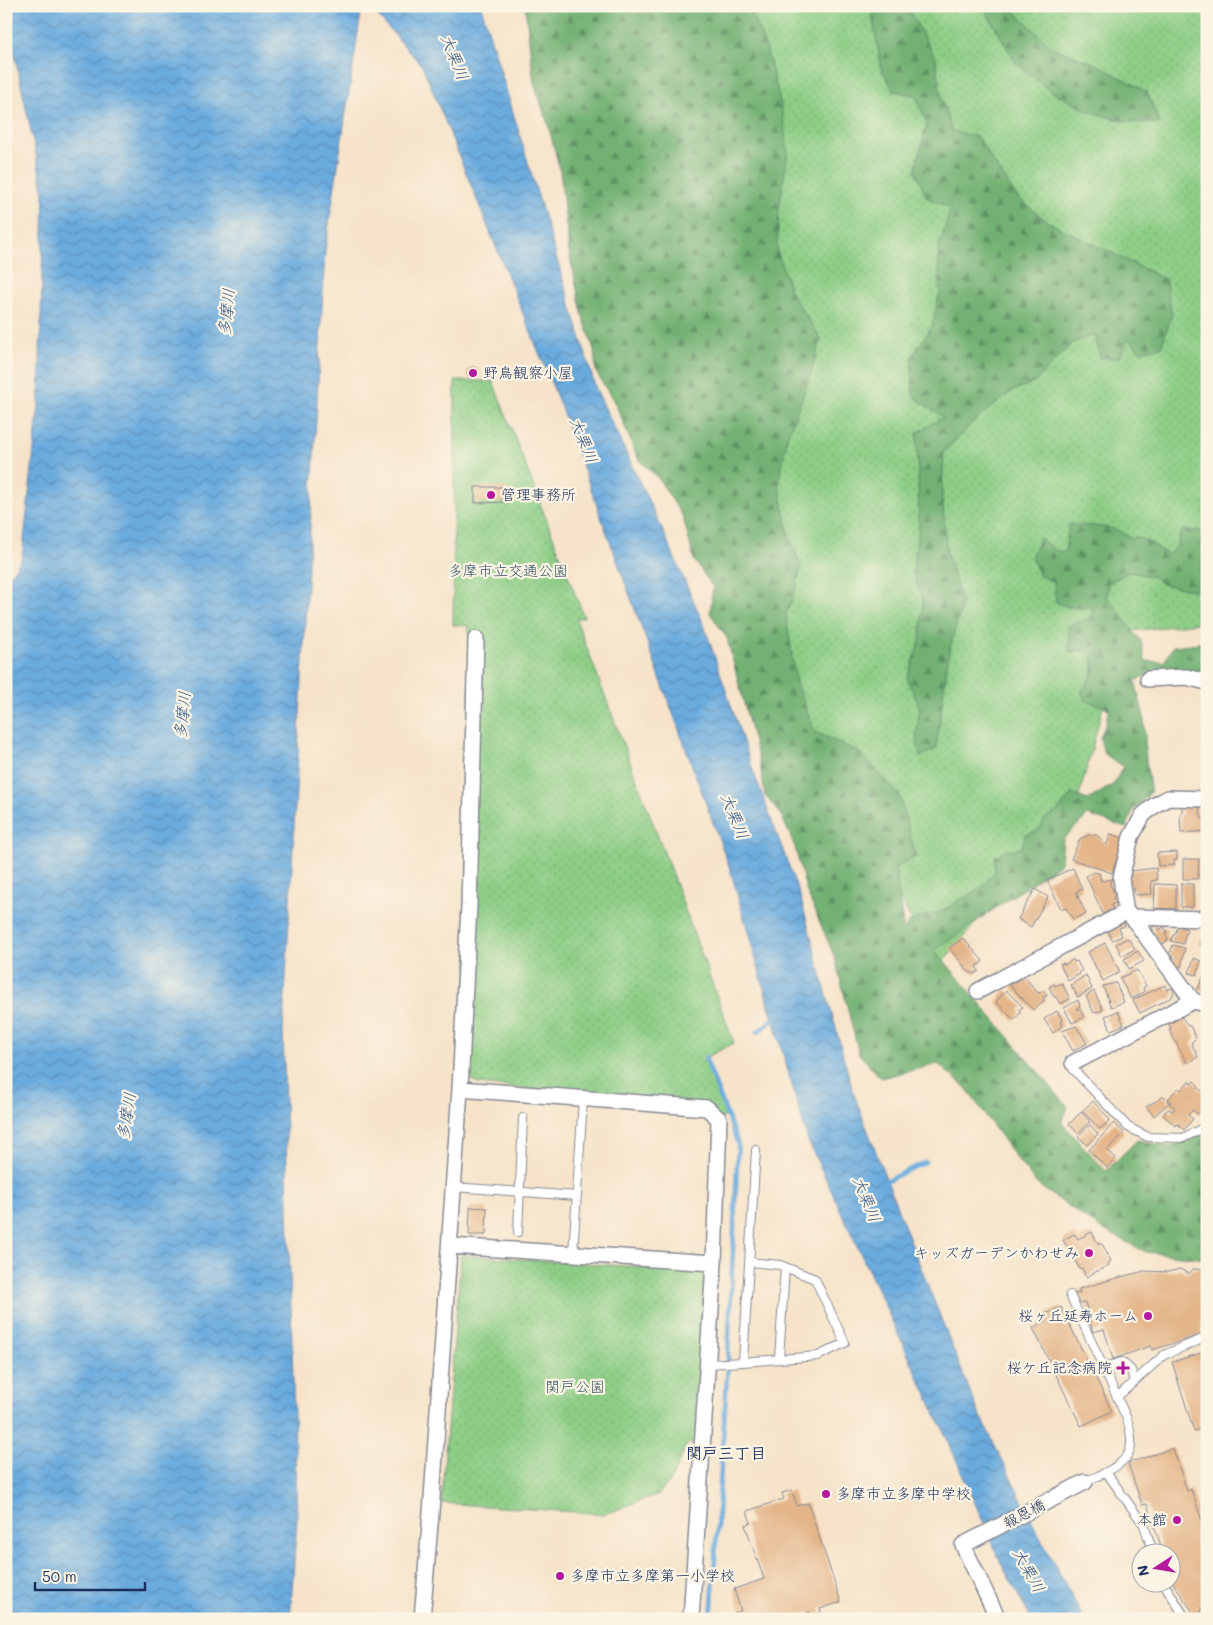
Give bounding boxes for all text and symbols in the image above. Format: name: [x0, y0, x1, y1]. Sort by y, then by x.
water label: 大栗川: [437, 31, 474, 83]
water label: 多摩川: [213, 287, 238, 337]
place label: 野鳥観察小屋: [483, 362, 573, 382]
marker: 野鳥観察小屋: [467, 367, 479, 379]
water label: 大栗川: [566, 414, 603, 466]
place label: 管理事務所: [501, 484, 576, 504]
marker: 管理事務所: [485, 489, 497, 501]
park label: 多摩市立交通公園: [448, 560, 568, 580]
water label: 多摩川: [169, 690, 194, 740]
water label: 大栗川: [717, 790, 754, 842]
water label: 多摩川: [111, 1091, 140, 1141]
water label: 大栗川: [849, 1173, 886, 1225]
place label: キッズガーデンかわせみ: [914, 1242, 1079, 1262]
marker: キッズガーデンかわせみ: [1083, 1247, 1095, 1259]
place label: 桜ヶ丘延寿ホーム: [1019, 1305, 1138, 1325]
marker: 桜ヶ丘延寿ホーム: [1142, 1310, 1154, 1322]
place label: 桜ケ丘記念病院: [1007, 1357, 1112, 1377]
marker: 桜ケ丘記念病院: [1116, 1361, 1130, 1375]
park label: 関戸公園: [545, 1376, 605, 1396]
district label: 関戸三丁目: [686, 1442, 766, 1463]
place label: 多摩市立多摩中学校: [836, 1483, 971, 1503]
marker: 多摩市立多摩中学校: [820, 1488, 832, 1500]
street label: 報恩橋: [999, 1494, 1048, 1532]
place label: 本館: [1137, 1509, 1167, 1529]
marker: 本館: [1171, 1514, 1183, 1526]
north arrow: [1130, 1542, 1180, 1592]
water label: 大栗川: [1009, 1544, 1050, 1596]
scale bar: [35, 1560, 145, 1592]
text: N: [1132, 1564, 1153, 1578]
place label: 多摩市立多摩第一小学校: [570, 1565, 735, 1585]
text: 50 m: [42, 1566, 77, 1586]
marker: 多摩市立多摩第一小学校: [554, 1570, 566, 1582]

